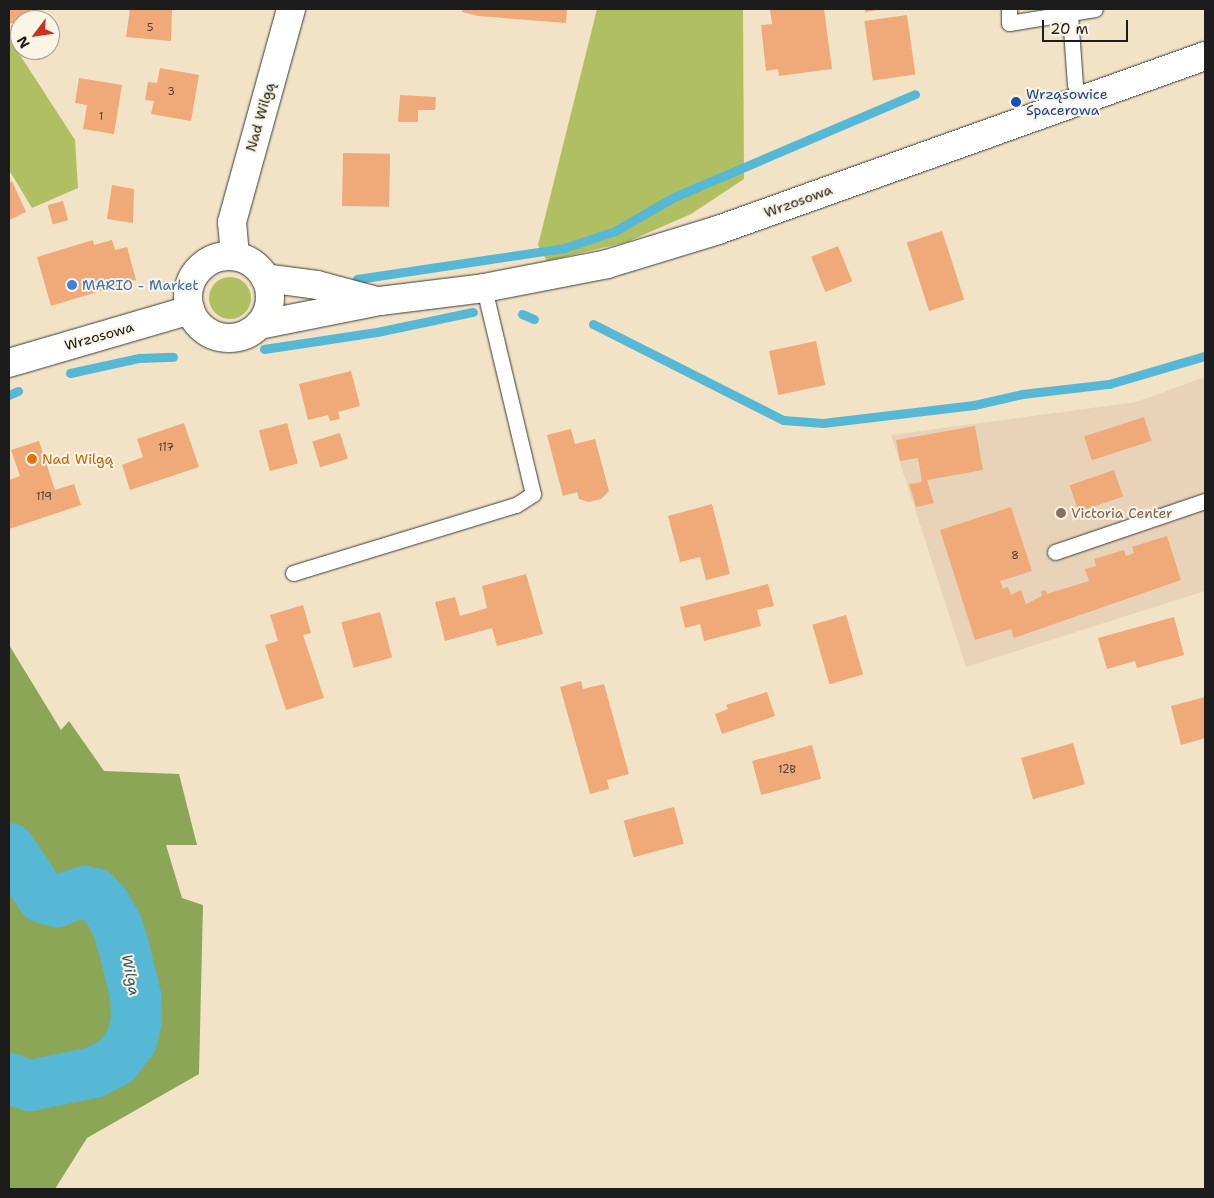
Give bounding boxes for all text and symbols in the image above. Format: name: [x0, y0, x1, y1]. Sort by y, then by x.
north arrow: [10, 10, 60, 60]
scale bar: [1044, 10, 1130, 42]
text: 20 m: [1050, 19, 1089, 39]
house number: 5: [147, 21, 153, 35]
text: N: [12, 33, 34, 52]
street label: Nad Wilgą: [242, 80, 278, 154]
house number: 3: [167, 85, 175, 99]
place label: Wrząsowice Spacerowa: [1026, 86, 1108, 118]
marker: Wrząsowice Spacerowa: [1010, 96, 1022, 108]
house number: 1: [99, 110, 103, 124]
street label: Wrzosowa: [762, 181, 834, 221]
place label: MARIO - Market: [82, 277, 199, 293]
marker: MARIO - Market: [66, 279, 78, 291]
street label: Wrzosowa: [62, 318, 136, 354]
house number: 117: [158, 441, 174, 455]
place label: Nad Wilgą: [42, 451, 113, 467]
marker: Nad Wilgą: [26, 453, 38, 465]
house number: 119: [36, 490, 52, 504]
place label: Victoria Center: [1071, 505, 1173, 521]
marker: Victoria Center: [1055, 507, 1067, 519]
house number: 8: [1011, 549, 1019, 563]
house number: 12B: [778, 763, 796, 777]
water label: Wilga: [117, 953, 143, 997]

